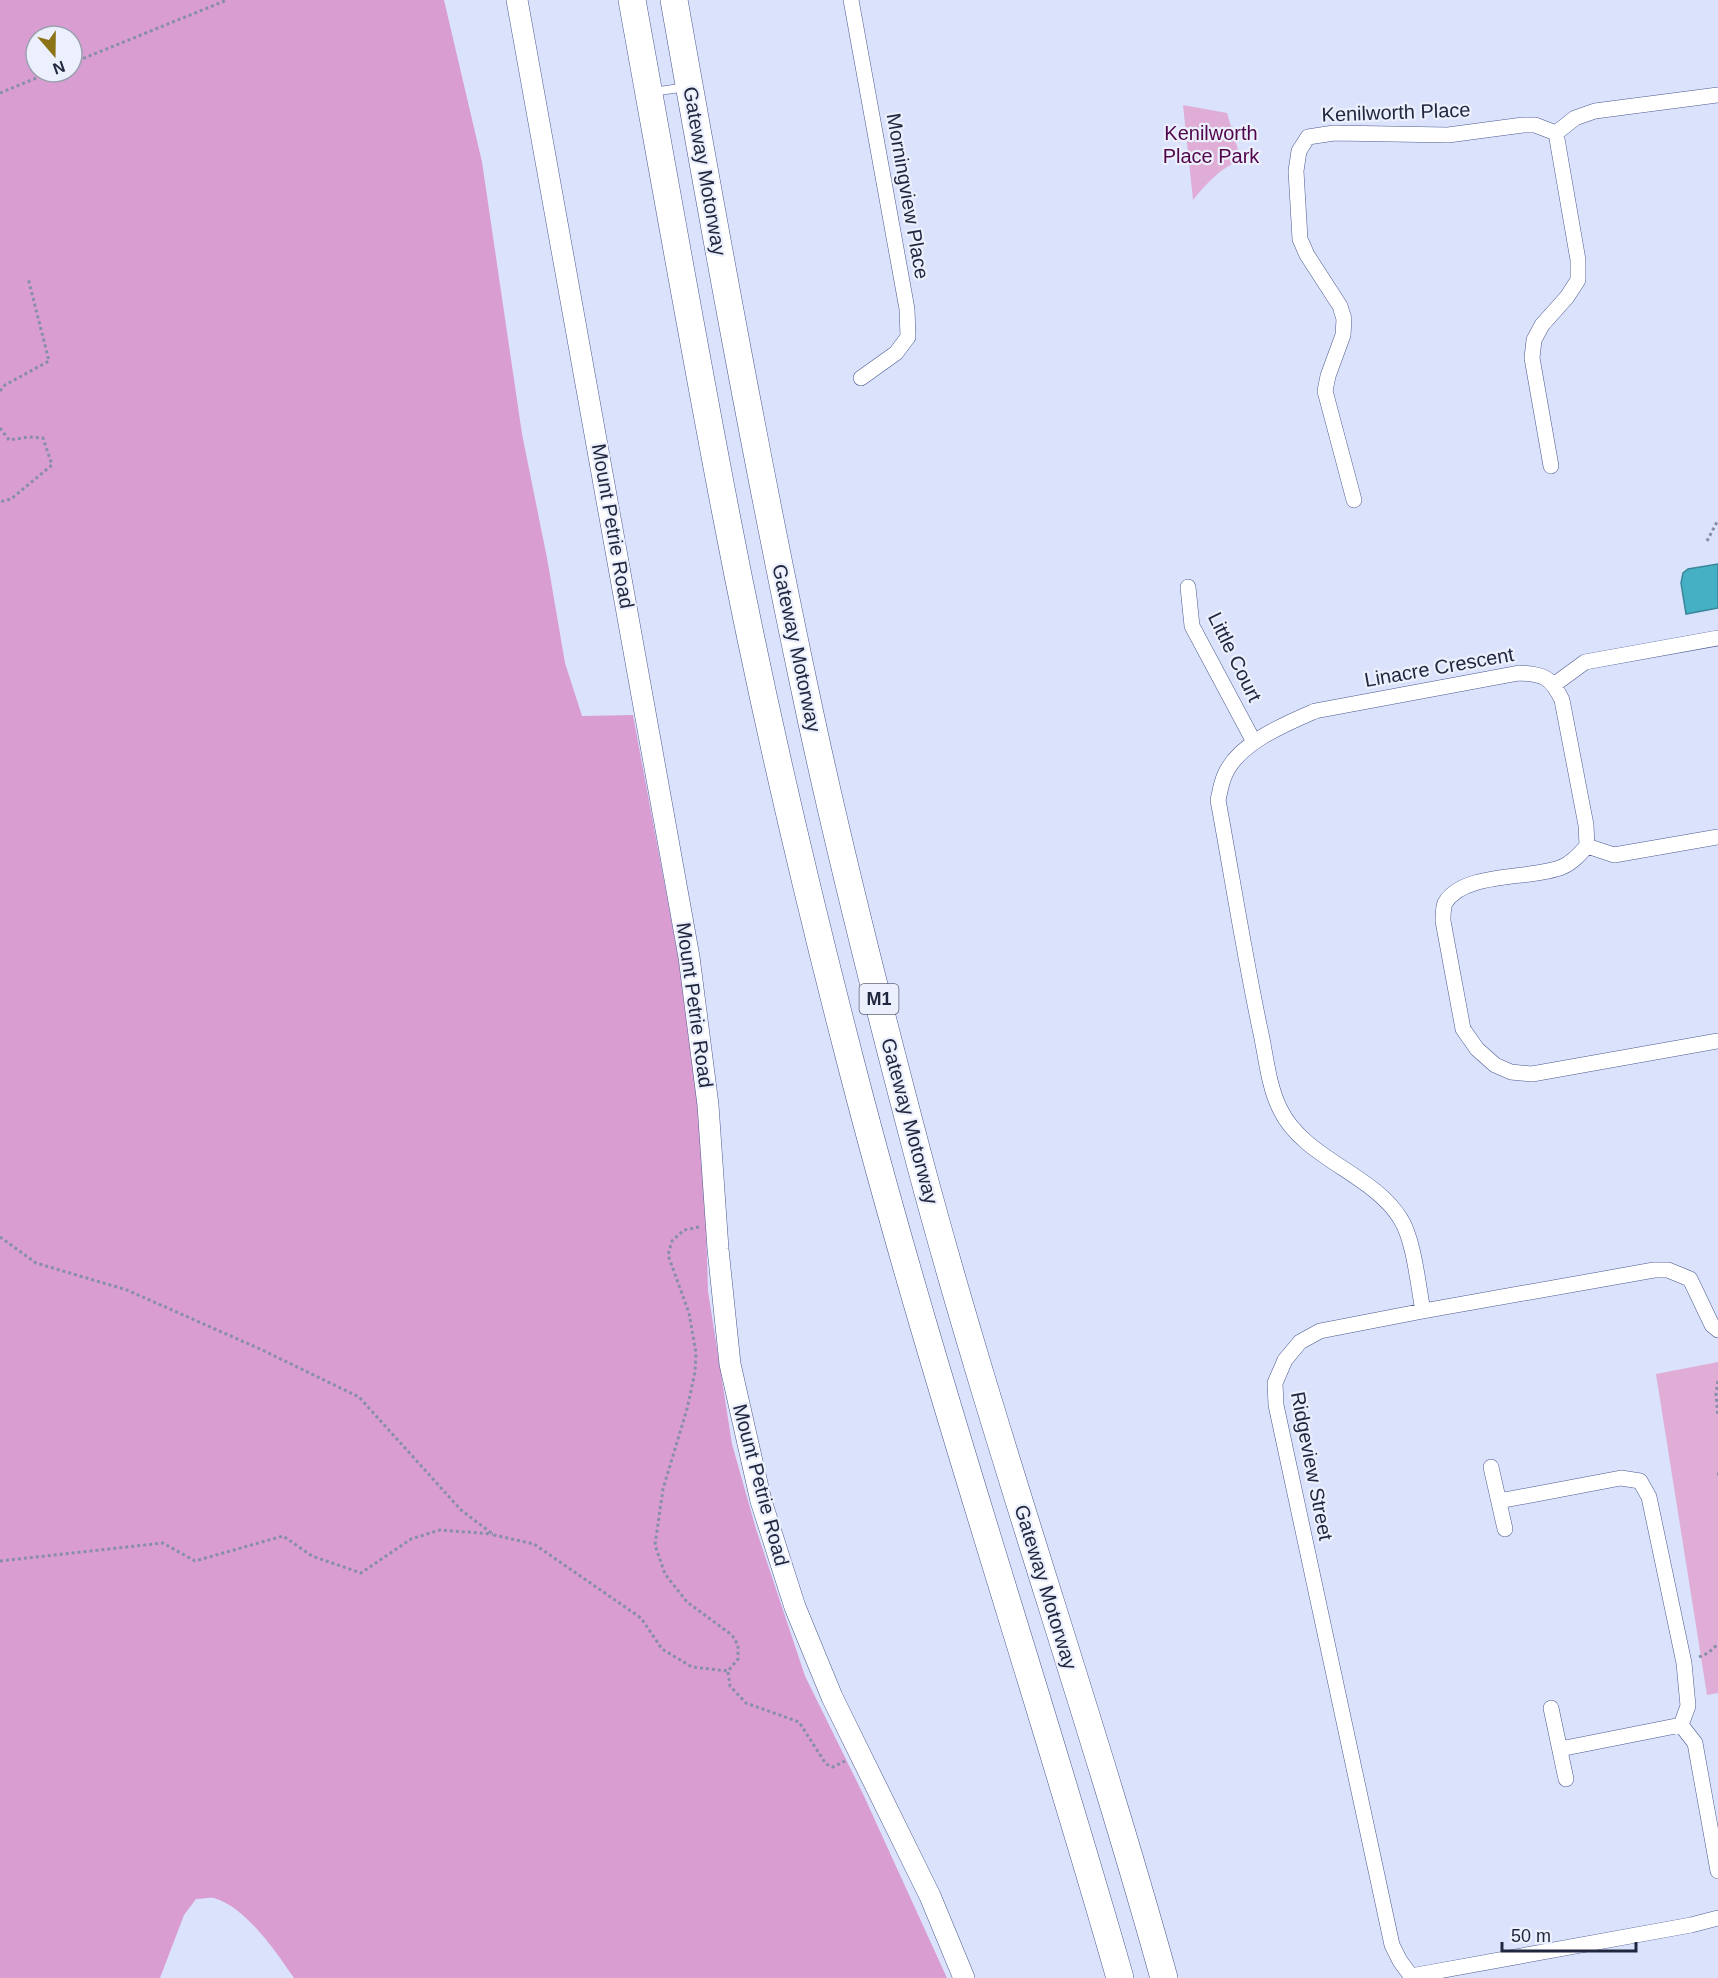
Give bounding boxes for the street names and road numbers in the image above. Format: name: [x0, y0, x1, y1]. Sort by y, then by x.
street label: Gateway Motorway: [679, 85, 731, 257]
street label: Kenilworth Place: [1321, 98, 1471, 126]
street label: Morningview Place: [883, 111, 933, 281]
street label: Mount Petrie Road: [588, 442, 638, 610]
street label: Gateway Motorway: [768, 562, 826, 734]
street label: Little Court: [1204, 609, 1266, 706]
street label: Linacre Crescent: [1363, 643, 1516, 691]
street label: Mount Petrie Road: [673, 921, 717, 1089]
road number: M1: [860, 984, 898, 1014]
street label: Gateway Motorway: [877, 1035, 943, 1207]
street label: Ridgeview Street: [1287, 1390, 1337, 1543]
street label: Mount Petrie Road: [729, 1402, 793, 1568]
street label: Gateway Motorway: [1010, 1502, 1082, 1672]

